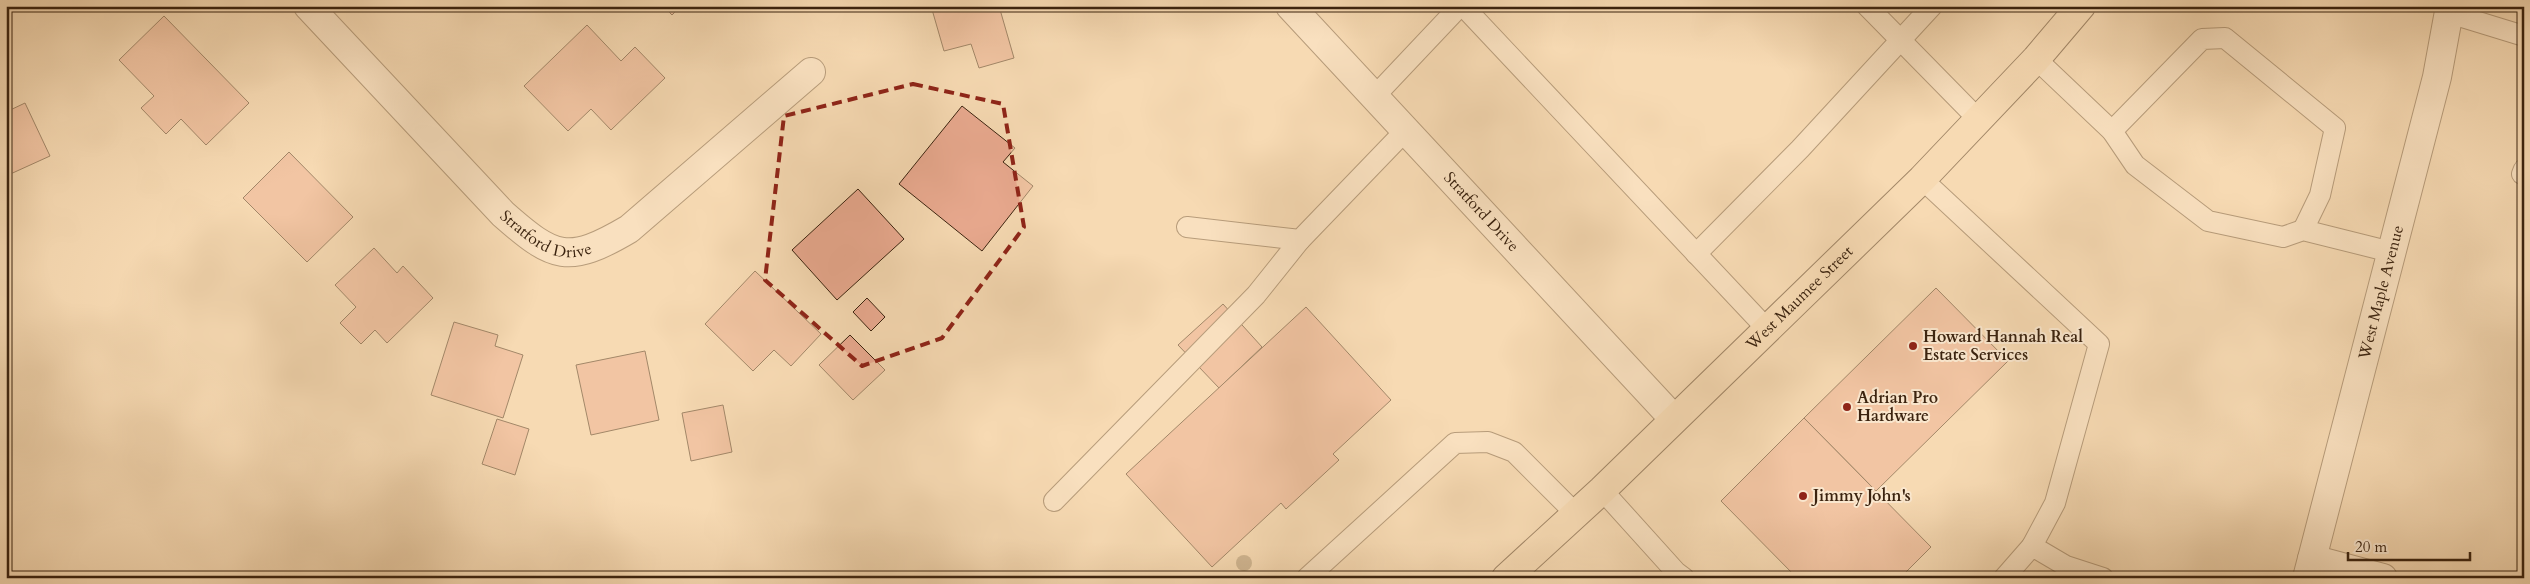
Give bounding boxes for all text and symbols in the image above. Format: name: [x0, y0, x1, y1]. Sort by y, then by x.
street label: Stratford Drive: [1439, 167, 1524, 257]
street label: Stratford Drive: [495, 205, 595, 264]
street label: West Maple Avenue: [2353, 223, 2409, 363]
street label: West Maumee Street: [1741, 241, 1858, 356]
place label: Howard Hannah Real Estate Services: [1923, 326, 2083, 366]
marker: Howard Hannah Real Estate Services: [1907, 340, 1919, 352]
place label: Adrian Pro Hardware: [1857, 387, 1938, 427]
marker: Adrian Pro Hardware: [1841, 401, 1853, 413]
place label: Jimmy John's: [1811, 485, 1911, 507]
marker: Jimmy John's: [1797, 490, 1809, 502]
scale bar: [2348, 529, 2470, 561]
text: 20 m: [2355, 537, 2387, 557]

